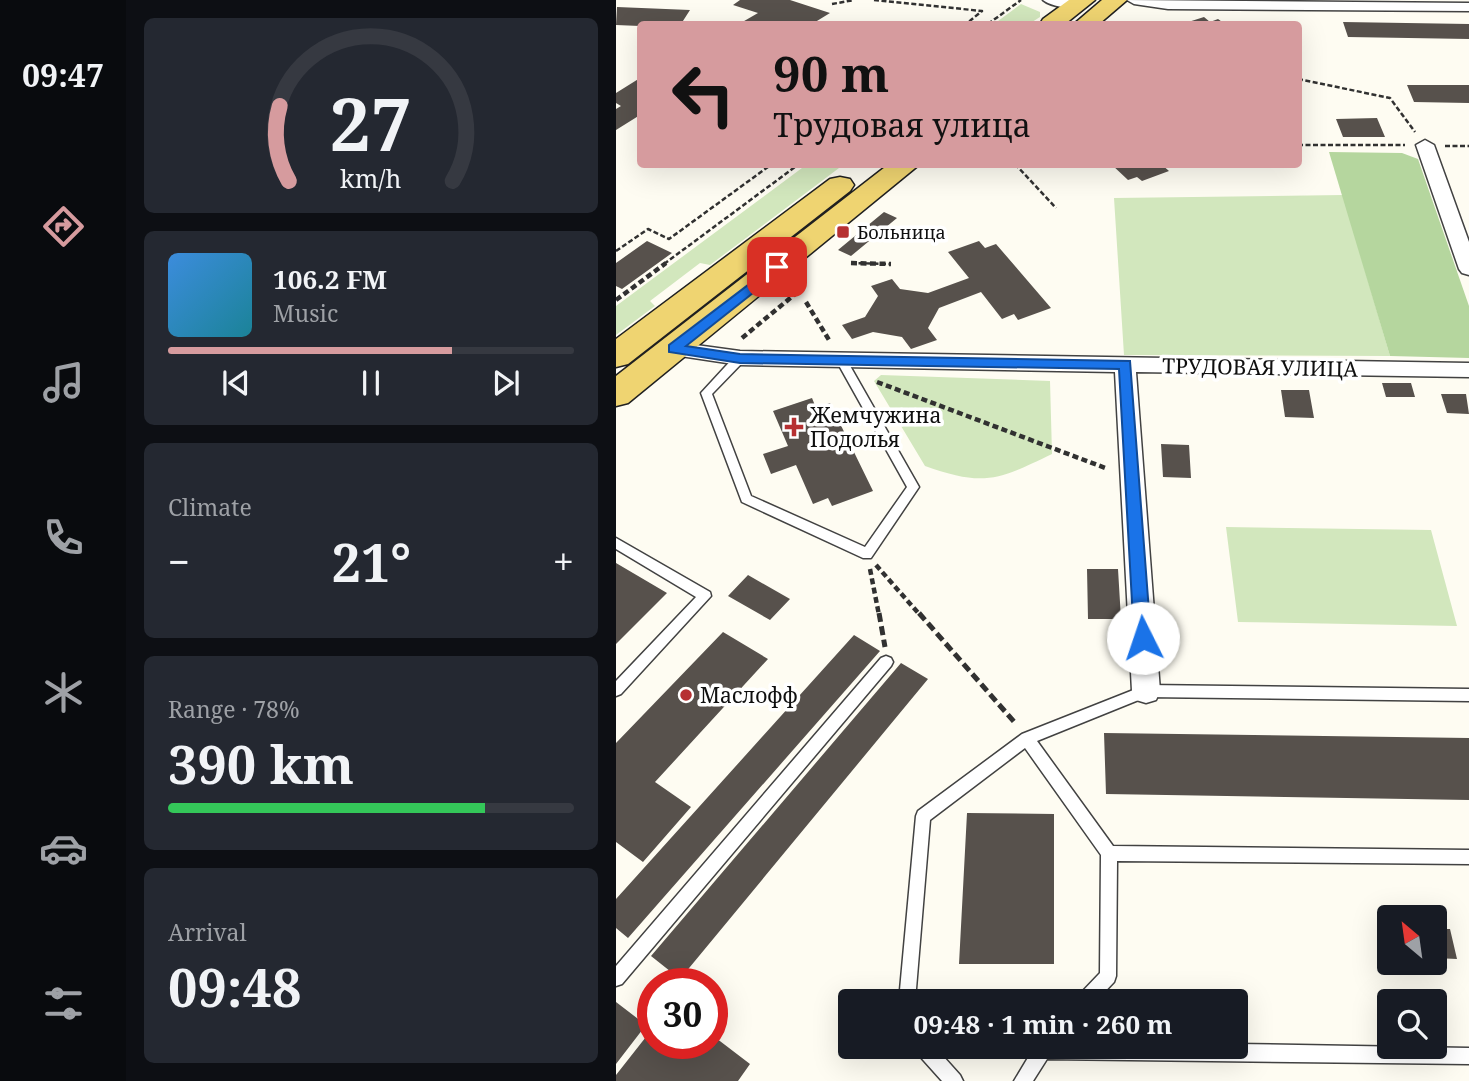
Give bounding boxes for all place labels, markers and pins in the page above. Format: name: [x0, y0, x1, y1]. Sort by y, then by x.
place label: Больница: [857, 220, 946, 244]
marker: Больница: [835, 224, 851, 240]
pin: [747, 237, 807, 297]
place label: Жемчужина Подолья: [809, 401, 941, 453]
marker: Жемчужина Подолья: [784, 417, 804, 437]
place label: Маслофф: [700, 681, 798, 709]
marker: Маслофф: [678, 687, 694, 703]

